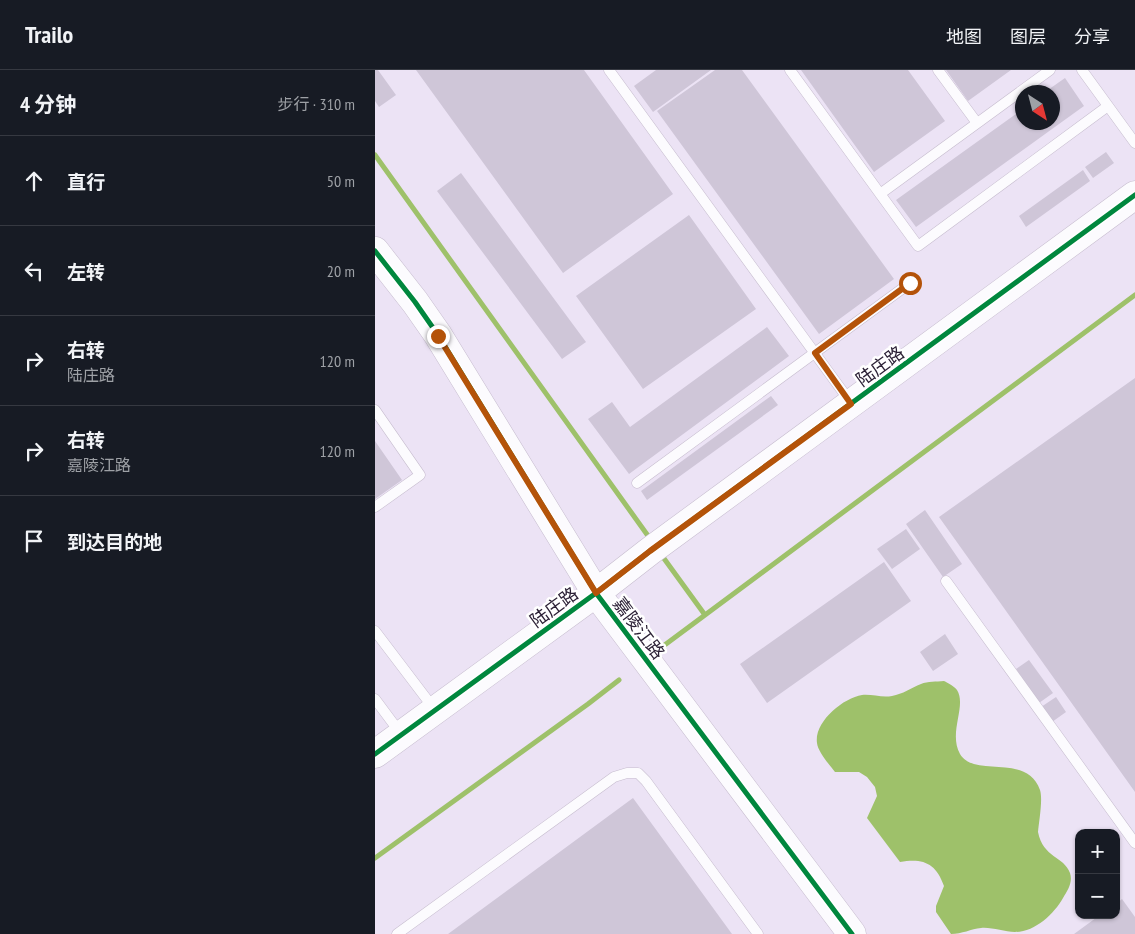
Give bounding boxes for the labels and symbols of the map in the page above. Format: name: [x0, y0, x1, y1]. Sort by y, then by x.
north arrow: [1015, 85, 1060, 130]
route start: [899, 272, 922, 295]
route end: [427, 325, 450, 348]
street label: 陆庄路: [851, 341, 909, 391]
street label: 陆庄路: [525, 582, 583, 632]
street label: 嘉陵江路: [608, 592, 670, 664]

